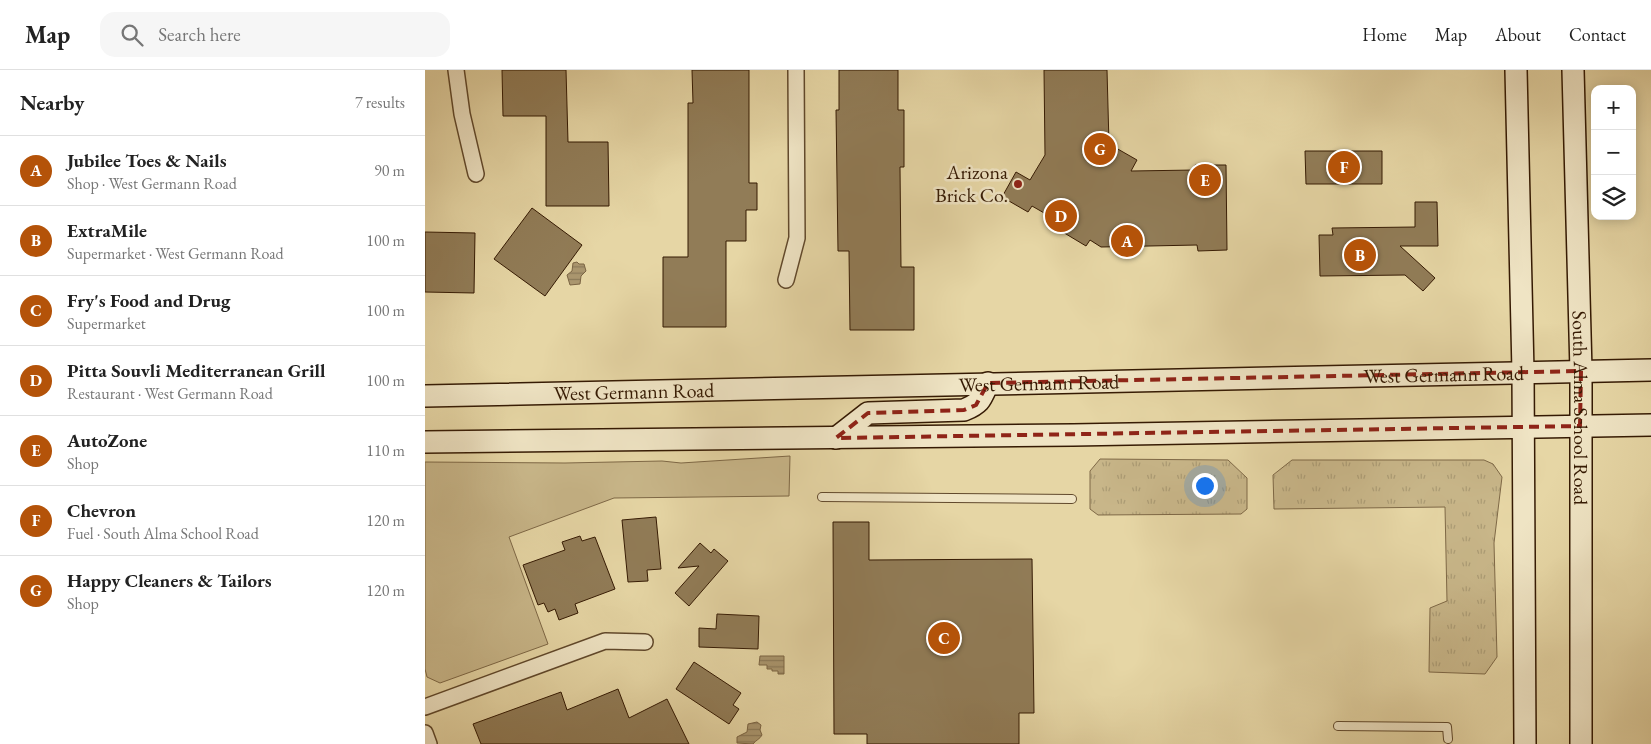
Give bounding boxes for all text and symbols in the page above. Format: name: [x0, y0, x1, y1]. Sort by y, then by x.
search box: [100, 12, 450, 57]
text: Map: [25, 19, 70, 50]
icon: search: [118, 21, 146, 49]
text: Search here: [158, 22, 241, 47]
text: Home: [1362, 23, 1407, 46]
text: Map: [1435, 23, 1467, 46]
text: About: [1495, 23, 1541, 46]
text: Contact: [1569, 23, 1626, 46]
map controls: [1591, 85, 1636, 220]
button: +: [1591, 85, 1636, 130]
text: Nearby: [20, 89, 84, 116]
text: 7 results: [355, 92, 405, 113]
pin: G: [1084, 130, 1116, 168]
button: −: [1591, 130, 1636, 175]
text: Jubilee Toes & Nails: [67, 148, 226, 173]
pin: F: [1328, 148, 1360, 186]
place label: Arizona Brick Co.: [935, 159, 1008, 208]
text: A: [30, 160, 42, 181]
text: 90 m: [374, 160, 405, 181]
pin: E: [1189, 161, 1221, 199]
text: Shop · West Germann Road: [67, 173, 237, 194]
button: layers: [1591, 175, 1636, 220]
marker: Arizona Brick Co.: [1012, 178, 1024, 190]
pin: D: [1045, 197, 1077, 235]
text: ExtraMile: [67, 218, 147, 243]
pin: A: [1111, 222, 1143, 260]
text: B: [31, 230, 41, 251]
text: 100 m: [366, 230, 405, 251]
pin: B: [1344, 236, 1376, 274]
text: Supermarket · West Germann Road: [67, 243, 284, 264]
text: Fry's Food and Drug: [67, 288, 230, 313]
text: C: [30, 300, 42, 321]
text: 100 m: [366, 300, 405, 321]
street label: South Alma School Road: [1566, 310, 1594, 506]
text: Supermarket: [67, 313, 146, 334]
text: Pitta Souvli Mediterranean Grill: [67, 358, 325, 383]
street label: West Germann Road: [1363, 360, 1525, 389]
street label: West Germann Road: [958, 368, 1120, 398]
text: D: [30, 370, 42, 391]
text: 100 m: [366, 370, 405, 391]
street label: West Germann Road: [553, 377, 715, 406]
text: Restaurant · West Germann Road: [67, 383, 273, 404]
text: AutoZone: [67, 428, 147, 453]
text: E: [31, 440, 41, 461]
text: 110 m: [366, 440, 405, 461]
text: Shop: [67, 453, 99, 474]
your location: [1192, 473, 1218, 499]
text: Chevron: [67, 498, 136, 523]
text: F: [32, 510, 40, 531]
text: 120 m: [366, 510, 405, 531]
text: Fuel · South Alma School Road: [67, 523, 259, 544]
text: Happy Cleaners & Tailors: [67, 568, 272, 593]
text: G: [30, 580, 42, 601]
text: 120 m: [366, 580, 405, 601]
text: Shop: [67, 593, 99, 614]
pin: C: [928, 619, 960, 657]

